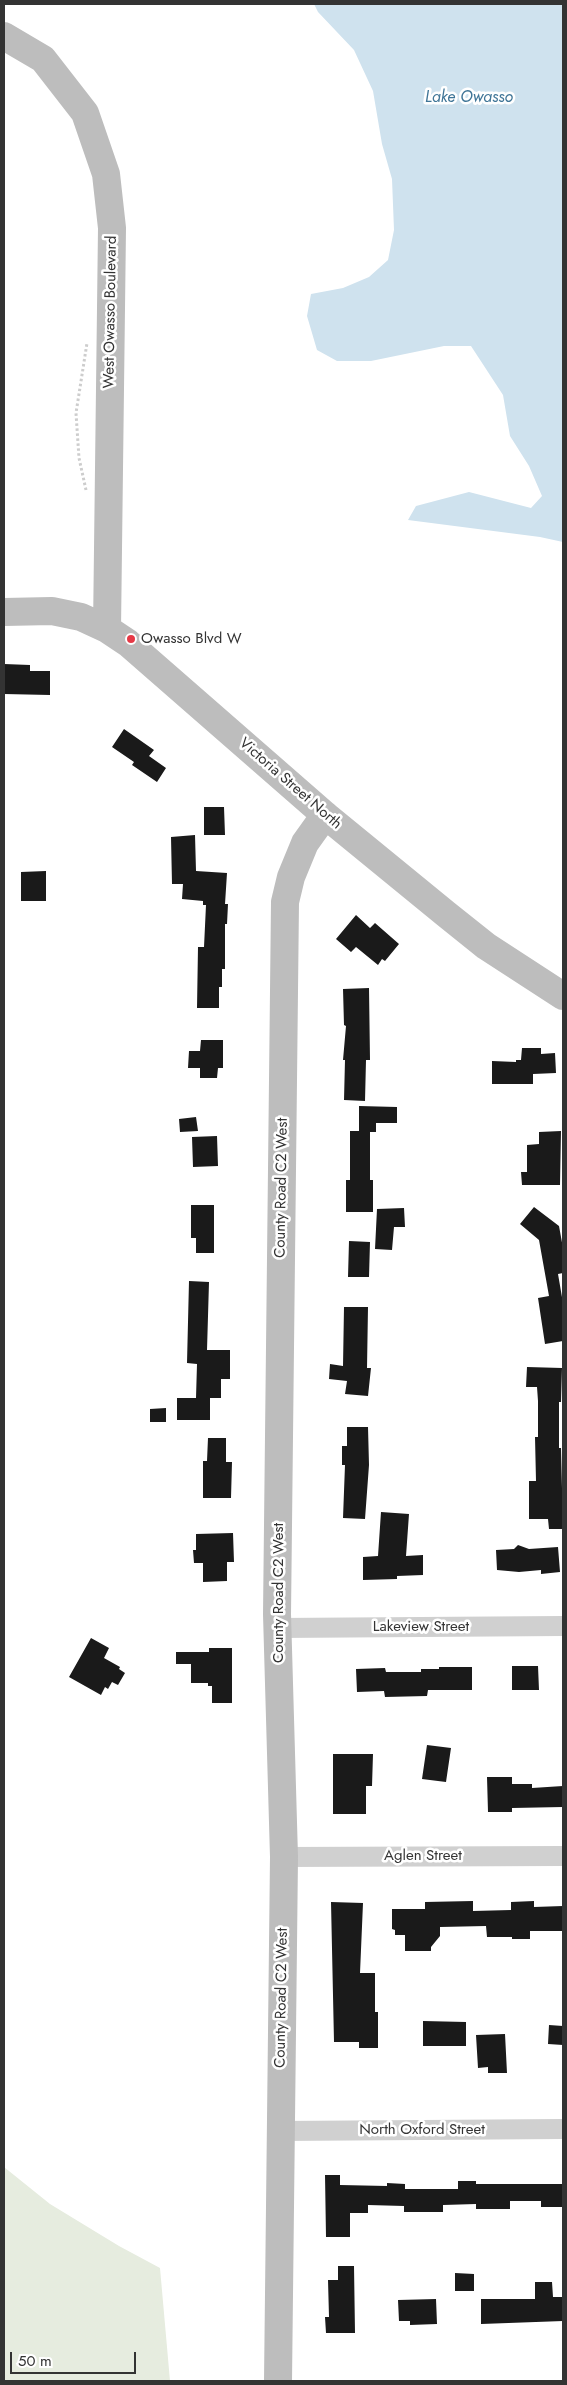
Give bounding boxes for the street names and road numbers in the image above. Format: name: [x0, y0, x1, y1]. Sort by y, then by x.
street label: West Owasso Boulevard: [101, 236, 121, 388]
street label: Victoria Street North: [235, 734, 345, 834]
street label: County Road C2 West: [272, 1118, 292, 1258]
street label: County Road C2 West: [270, 1523, 288, 1663]
street label: Lakeview Street: [373, 1618, 469, 1636]
street label: Aglen Street: [384, 1847, 462, 1865]
street label: County Road C2 West: [272, 1928, 292, 2068]
street label: North Oxford Street: [359, 2121, 485, 2139]

